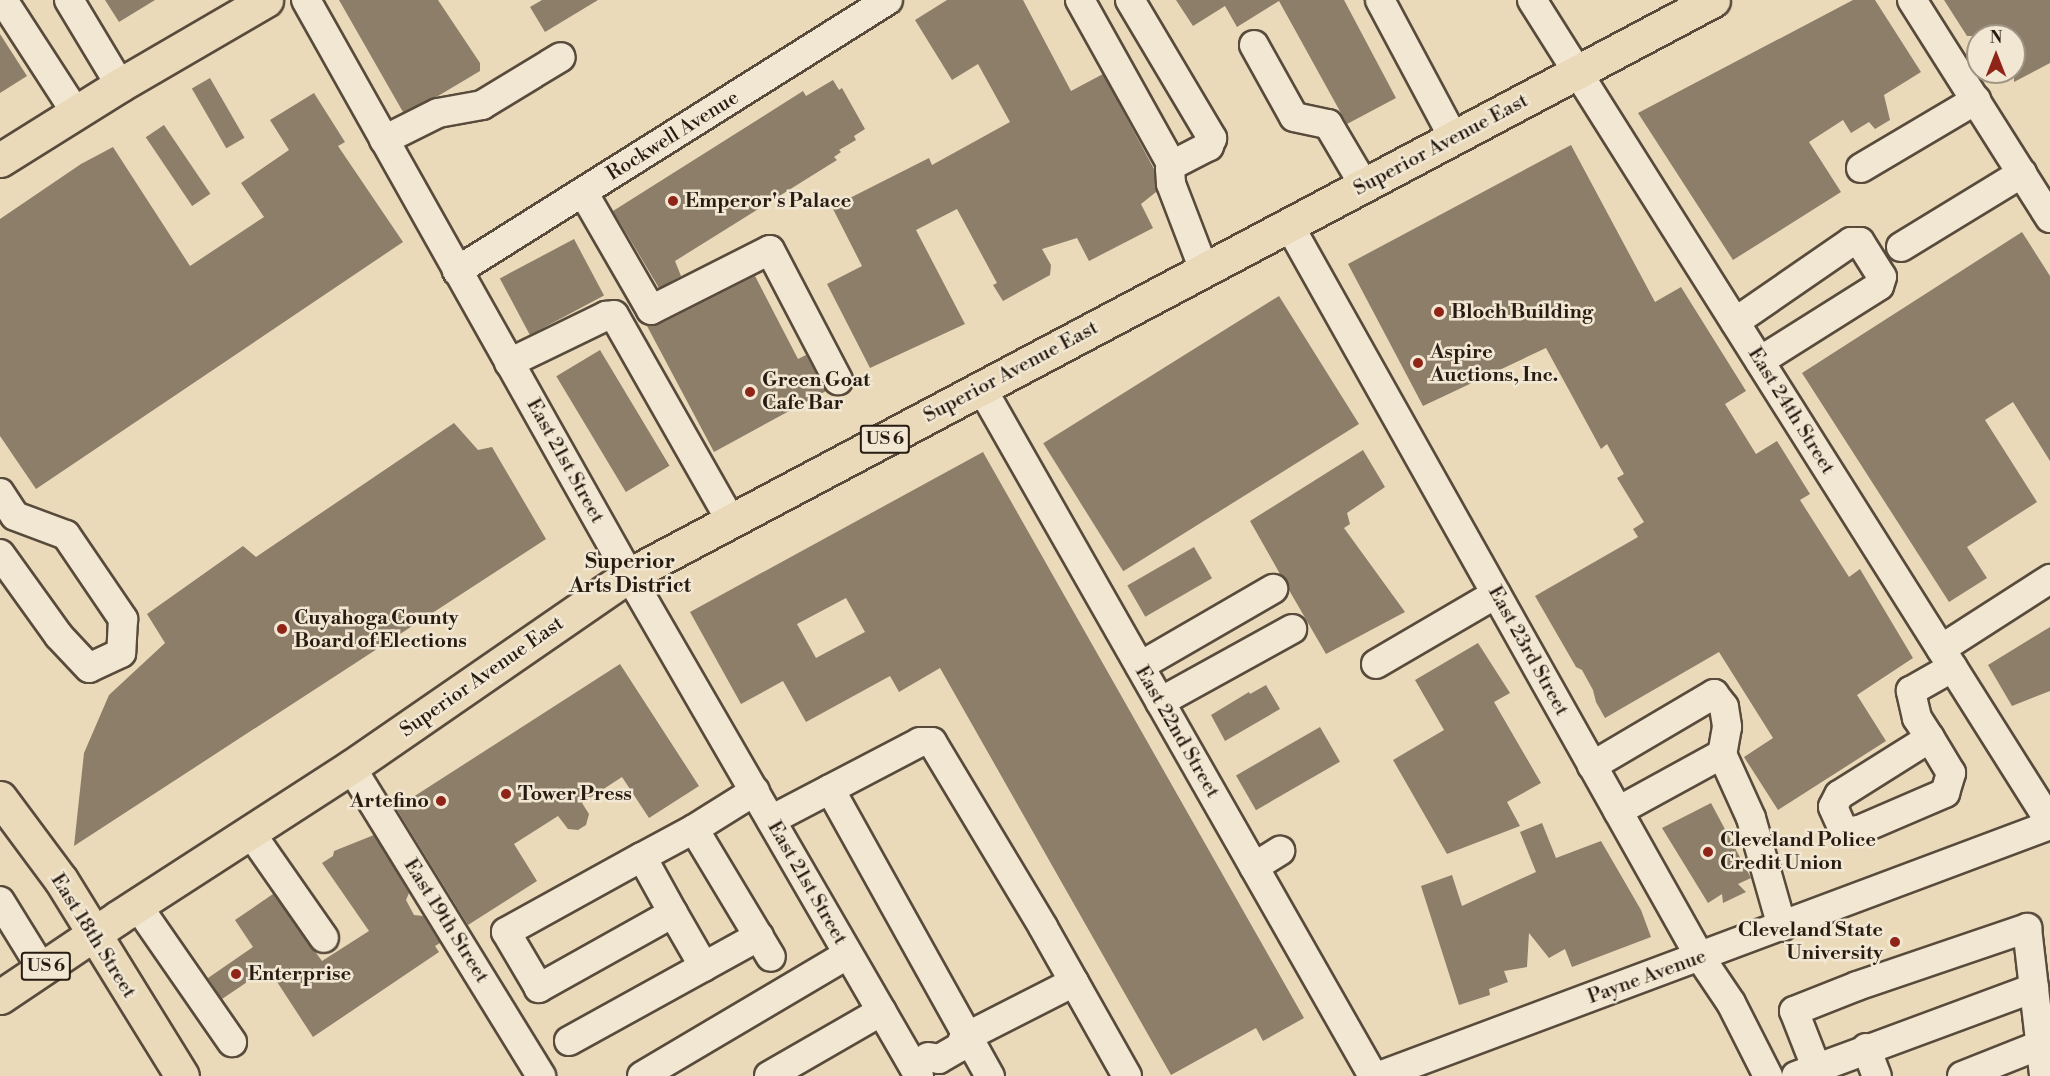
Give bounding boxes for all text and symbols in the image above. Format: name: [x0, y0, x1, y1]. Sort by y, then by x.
north arrow: [1966, 24, 2026, 84]
text: N: [1990, 28, 2002, 48]
street label: Rockwell Avenue: [603, 86, 743, 186]
street label: Superior Avenue East: [1350, 89, 1532, 201]
place label: Emperor's Palace: [685, 189, 851, 213]
marker: Emperor's Palace: [666, 194, 680, 208]
place label: Bloch Building: [1451, 300, 1593, 324]
marker: Bloch Building: [1432, 305, 1446, 319]
street label: Superior Avenue East: [920, 316, 1102, 428]
place label: Aspire Auctions, Inc.: [1430, 340, 1558, 387]
street label: East 24th Street: [1742, 343, 1840, 479]
marker: Aspire Auctions, Inc.: [1411, 356, 1425, 370]
place label: Green Goat Cafe Bar: [762, 368, 870, 415]
marker: Green Goat Cafe Bar: [743, 385, 757, 399]
street label: East 21st Street: [521, 395, 609, 527]
road number: US 6: [860, 424, 910, 454]
district label: Superior Arts District: [569, 549, 691, 599]
street label: East 23rd Street: [1482, 582, 1574, 720]
place label: Cuyahoga County Board of Elections: [294, 606, 467, 653]
street label: Superior Avenue East: [396, 611, 568, 743]
marker: Cuyahoga County Board of Elections: [275, 622, 289, 636]
street label: East 22nd Street: [1129, 662, 1225, 802]
place label: Tower Press: [518, 782, 632, 806]
marker: Tower Press: [499, 787, 513, 801]
place label: Artefino: [350, 789, 429, 813]
marker: Artefino: [434, 794, 448, 808]
street label: East 21st Street: [762, 817, 852, 949]
place label: Cleveland Police Credit Union: [1720, 828, 1876, 875]
marker: Cleveland Police Credit Union: [1701, 845, 1715, 859]
street label: East 19th Street: [398, 855, 494, 987]
street label: East 18th Street: [45, 869, 141, 1003]
place label: Cleveland State University: [1738, 918, 1883, 965]
marker: Cleveland State University: [1888, 935, 1902, 949]
street label: Payne Avenue: [1584, 944, 1710, 1010]
road number: US 6: [20, 951, 72, 981]
place label: Enterprise: [248, 962, 351, 986]
marker: Enterprise: [229, 967, 243, 981]

